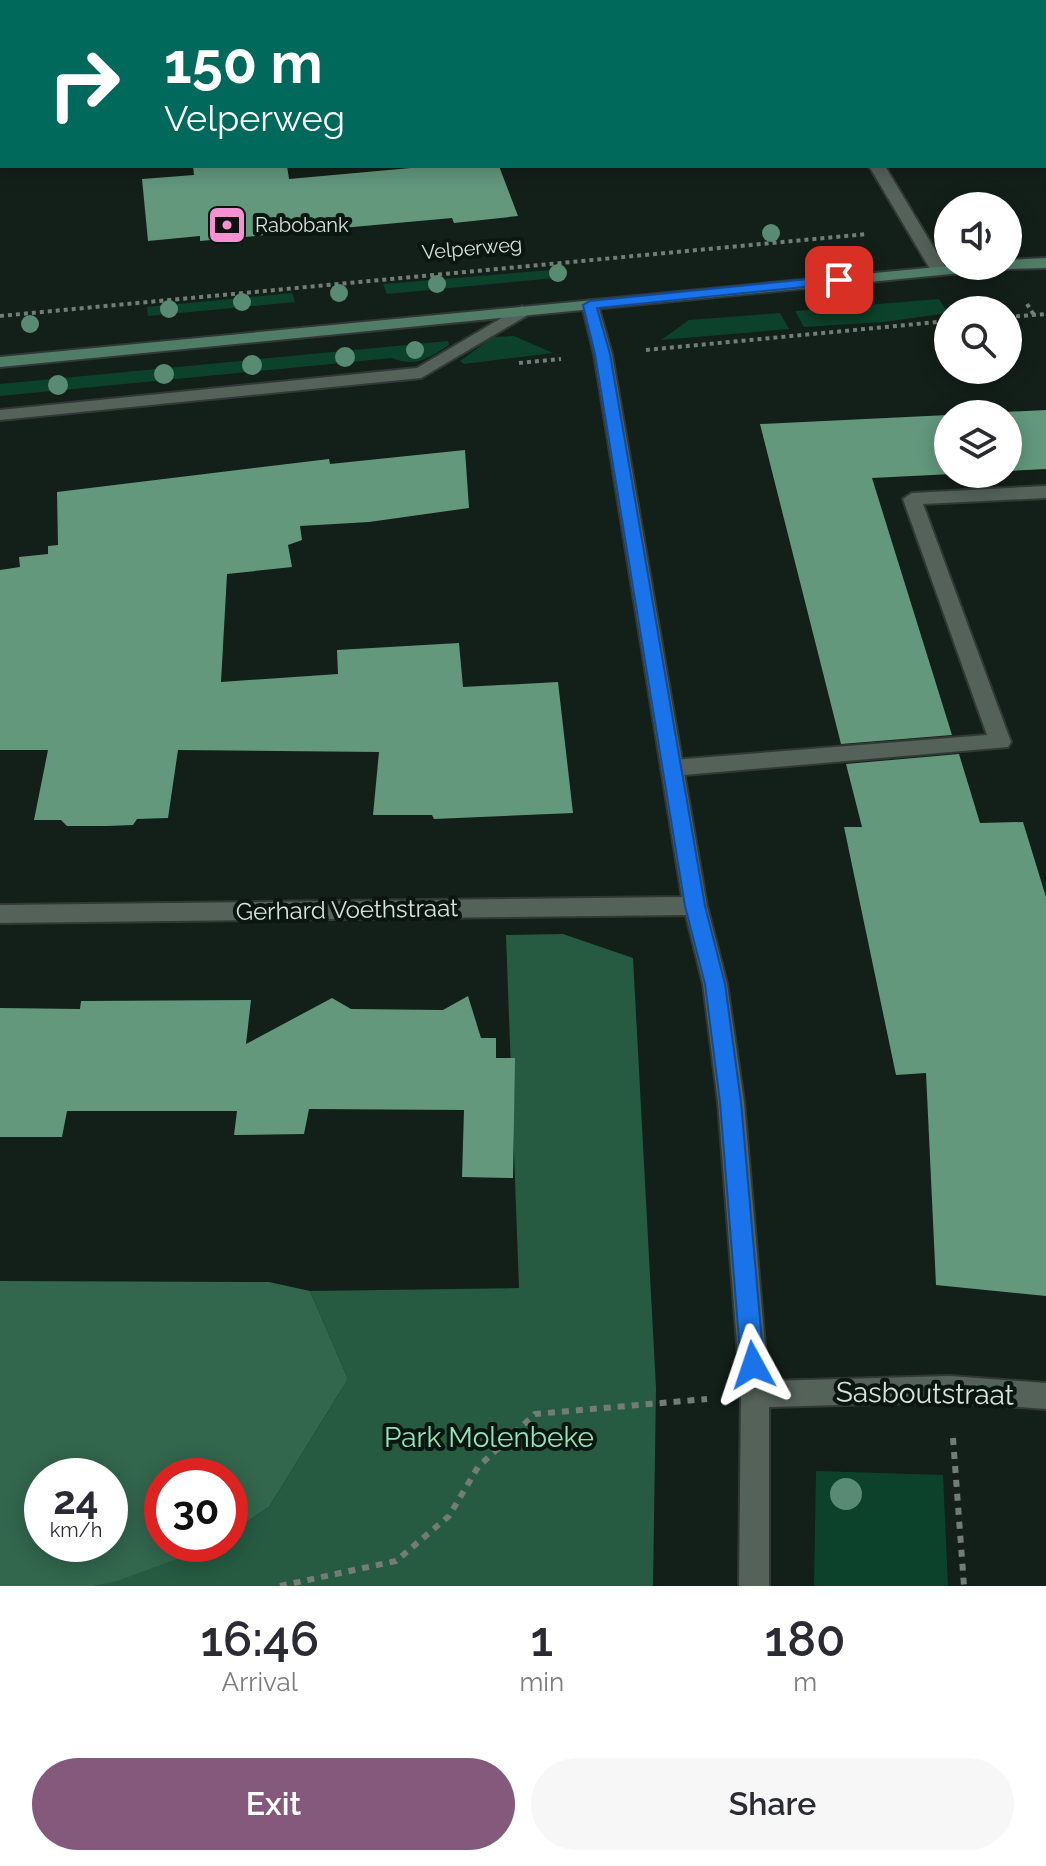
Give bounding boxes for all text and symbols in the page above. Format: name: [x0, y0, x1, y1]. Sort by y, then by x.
text: 150 m: [164, 30, 323, 96]
icon: right: [32, 32, 136, 136]
text: Velperweg: [164, 97, 345, 139]
map controls: [934, 192, 1022, 488]
button: sound: [934, 192, 1022, 280]
bank icon: Rabobank: [206, 204, 248, 246]
place label: Rabobank: [255, 213, 349, 237]
street label: Velperweg: [421, 232, 523, 264]
pin: [805, 246, 873, 314]
icon: arrive: [817, 258, 861, 302]
button: search: [934, 296, 1022, 384]
button: layers: [934, 400, 1022, 488]
street label: Gerhard Voethstraat: [236, 893, 458, 926]
position arrow: [711, 1323, 795, 1407]
street label: Sasboutstraat: [836, 1375, 1015, 1412]
park label: Park Molenbeke: [384, 1421, 594, 1454]
speed limit sign: 30: [144, 1458, 248, 1562]
text: 24: [53, 1476, 99, 1523]
text: km/h: [50, 1518, 102, 1542]
text: 16:46: [200, 1611, 319, 1667]
text: 1: [531, 1611, 553, 1667]
text: 180: [765, 1611, 846, 1667]
text: Arrival: [222, 1667, 298, 1697]
text: min: [519, 1667, 564, 1697]
text: m: [793, 1667, 817, 1697]
button: Exit: [32, 1758, 515, 1850]
button: Share: [531, 1758, 1014, 1850]

